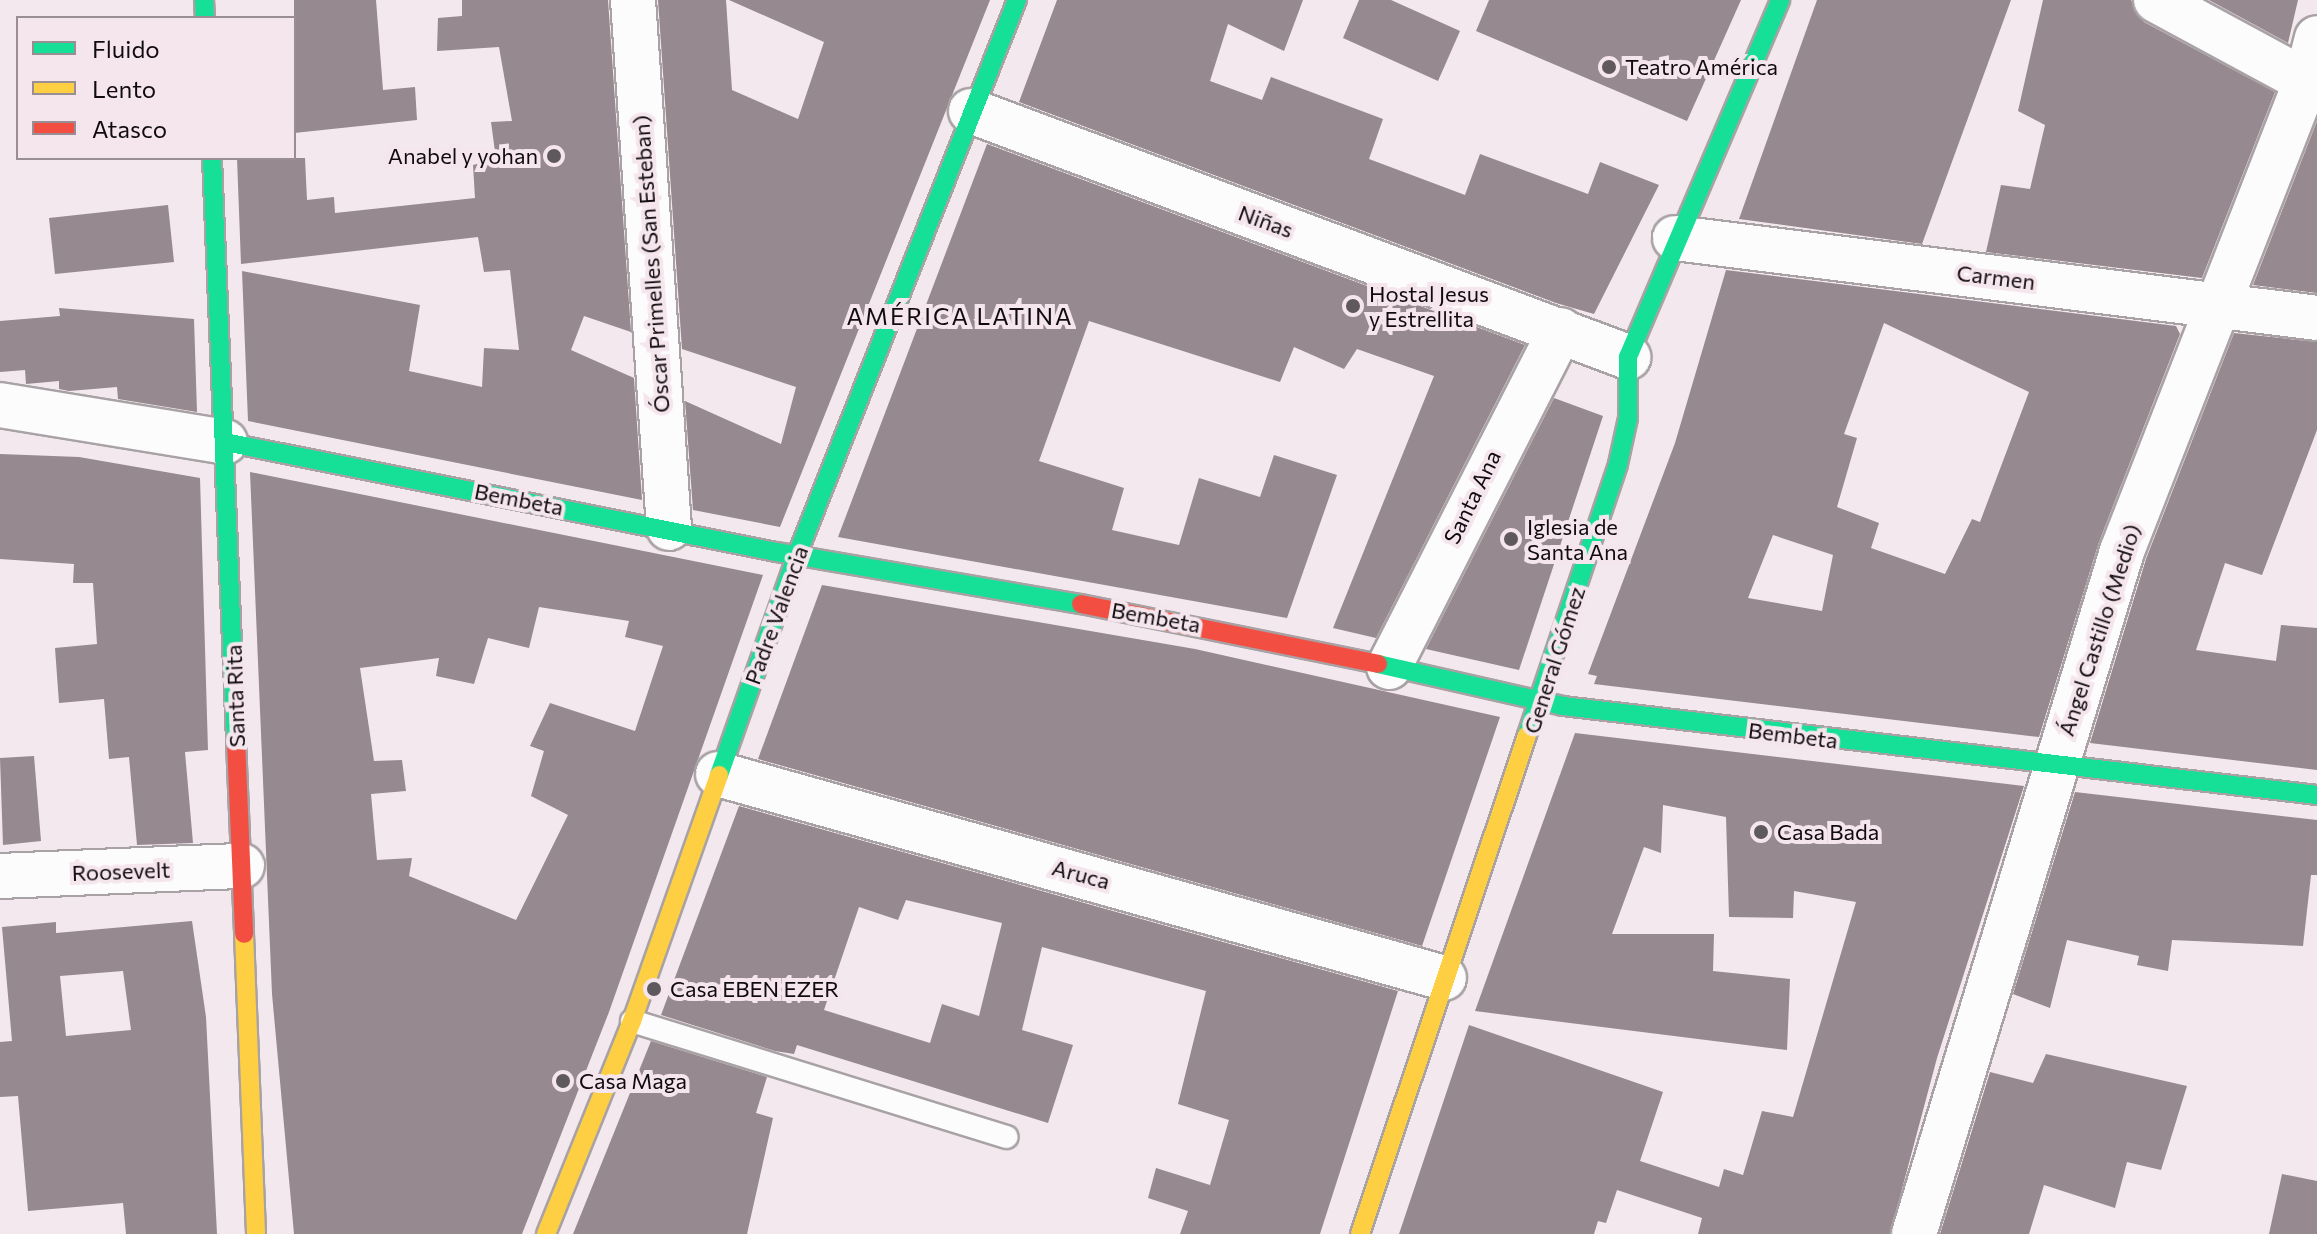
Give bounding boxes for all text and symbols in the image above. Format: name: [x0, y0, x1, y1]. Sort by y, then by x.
legend: [16, 16, 296, 160]
text: Fluido: [92, 34, 160, 63]
place label: Teatro América: [1625, 54, 1778, 80]
marker: Teatro América: [1600, 58, 1618, 76]
text: Lento: [92, 74, 156, 103]
text: Atasco: [92, 114, 167, 143]
street label: Óscar Primelles (San Esteban): [627, 114, 675, 414]
place label: Anabel y yohan: [388, 143, 538, 169]
marker: Anabel y yohan: [545, 147, 563, 165]
street label: Niñas: [1235, 199, 1297, 243]
street label: Carmen: [1955, 259, 2037, 295]
place label: Hostal Jesus y Estrellita: [1369, 280, 1489, 332]
marker: Hostal Jesus y Estrellita: [1344, 297, 1362, 315]
district label: AMÉRICA LATINA: [846, 302, 1074, 330]
street label: Santa Ana: [1438, 446, 1506, 548]
street label: Bembeta: [472, 477, 566, 521]
place label: Iglesia de Santa Ana: [1527, 513, 1628, 564]
street label: Ángel Castillo (Medio): [2052, 521, 2146, 739]
marker: Iglesia de Santa Ana: [1502, 530, 1520, 548]
street label: Padre Valencia: [739, 542, 813, 688]
street label: General Gómez: [1518, 583, 1590, 737]
street label: Bembeta: [1109, 596, 1203, 638]
street label: Santa Rita: [220, 644, 250, 748]
street label: Bembeta: [1747, 716, 1839, 754]
place label: Casa Bada: [1777, 819, 1879, 845]
marker: Casa Bada: [1752, 823, 1770, 841]
street label: Aruca: [1049, 854, 1113, 894]
street label: Roosevelt: [71, 856, 171, 886]
place label: Casa EBEN EZER: [670, 976, 839, 1002]
marker: Casa EBEN EZER: [645, 980, 663, 998]
place label: Casa Maga: [579, 1068, 687, 1094]
marker: Casa Maga: [554, 1072, 572, 1090]

